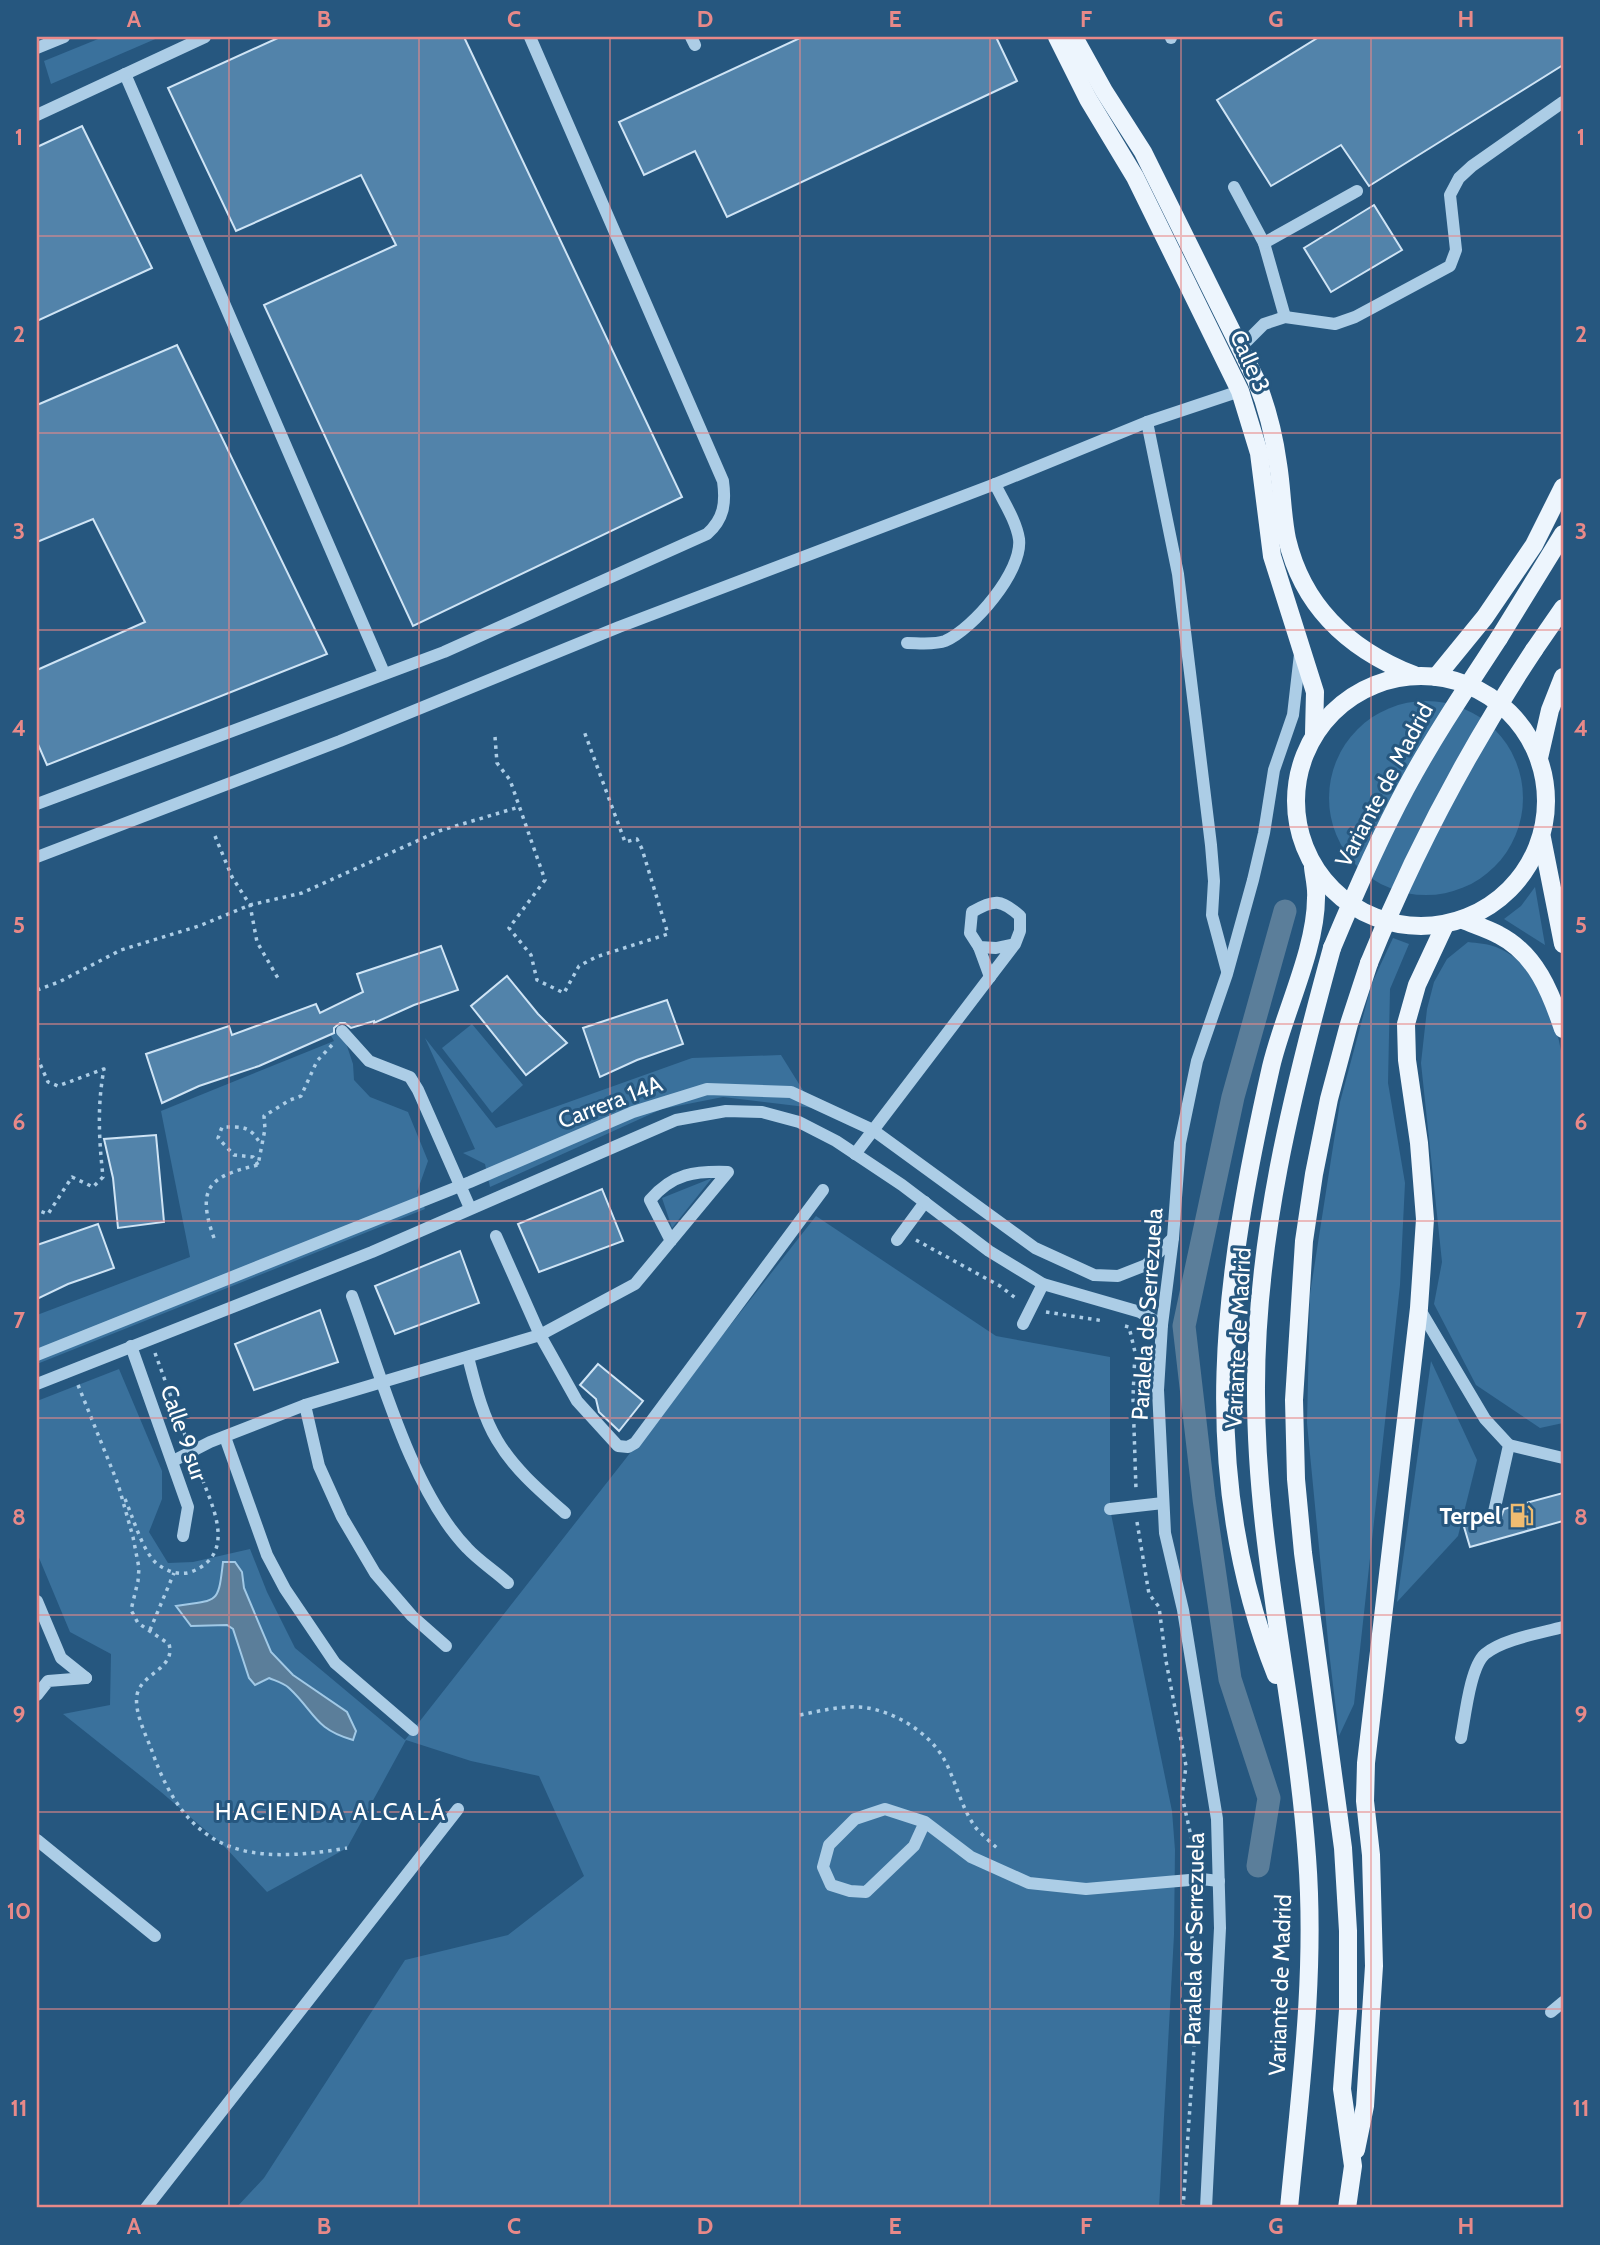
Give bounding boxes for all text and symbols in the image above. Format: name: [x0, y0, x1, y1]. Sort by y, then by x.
text: A: [127, 5, 142, 33]
text: B: [317, 5, 331, 33]
text: C: [507, 5, 521, 33]
text: D: [697, 5, 713, 33]
text: E: [888, 5, 902, 33]
text: F: [1080, 5, 1092, 33]
text: G: [1268, 5, 1284, 33]
text: H: [1458, 5, 1474, 33]
text: 1: [15, 123, 23, 151]
text: 1: [1577, 123, 1585, 151]
text: 2: [13, 320, 25, 348]
text: 2: [1575, 320, 1587, 348]
street label: Calle 3: [1224, 325, 1276, 397]
text: 3: [13, 517, 25, 545]
text: 3: [1575, 517, 1587, 545]
street label: Variante de Madrid: [1329, 698, 1439, 872]
text: 4: [12, 714, 26, 742]
text: 4: [1574, 714, 1588, 742]
text: 5: [13, 911, 25, 939]
text: 5: [1575, 911, 1587, 939]
street label: Carrera 14A: [554, 1069, 666, 1135]
text: 6: [13, 1108, 25, 1136]
text: 6: [1575, 1108, 1587, 1136]
street label: Paralela de Serrezuela: [1126, 1207, 1168, 1421]
street label: Variante de Madrid: [1219, 1247, 1257, 1429]
text: 7: [13, 1306, 25, 1334]
text: 7: [1575, 1306, 1587, 1334]
street label: Calle 9 sur: [154, 1381, 214, 1486]
place label: Terpel: [1439, 1502, 1501, 1530]
fuel station icon: Terpel: [1507, 1502, 1535, 1530]
text: 8: [12, 1503, 26, 1531]
text: 8: [1574, 1503, 1588, 1531]
text: 9: [13, 1700, 25, 1728]
text: 9: [1575, 1700, 1587, 1728]
district label: HACIENDA ALCALÁ: [215, 1797, 447, 1826]
street label: Paralela de Serrezuela: [1178, 1832, 1210, 2046]
street label: Variante de Madrid: [1263, 1894, 1297, 2076]
text: 10: [7, 1897, 31, 1925]
text: 10: [1569, 1897, 1593, 1925]
text: 11: [11, 2094, 27, 2122]
text: 11: [1573, 2094, 1589, 2122]
text: A: [127, 2212, 142, 2240]
text: B: [317, 2212, 331, 2240]
text: C: [507, 2212, 521, 2240]
text: D: [697, 2212, 713, 2240]
text: E: [888, 2212, 902, 2240]
text: F: [1080, 2212, 1092, 2240]
text: G: [1268, 2212, 1284, 2240]
text: H: [1458, 2212, 1474, 2240]

